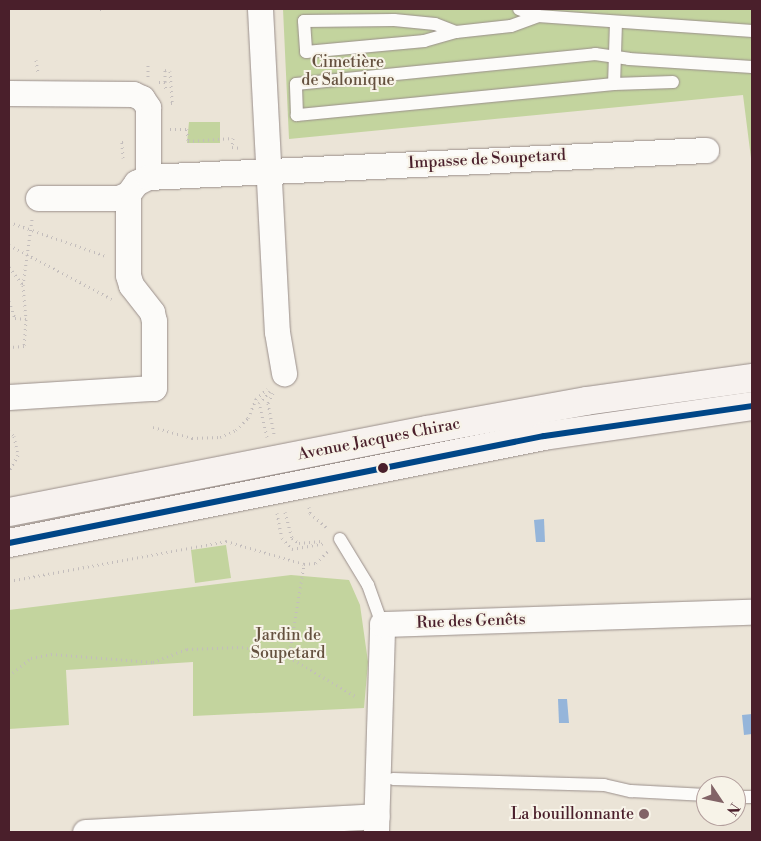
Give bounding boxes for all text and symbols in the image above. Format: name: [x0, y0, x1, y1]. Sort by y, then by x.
park label: Cimetière de Salonique: [301, 52, 395, 90]
street label: Impasse de Soupetard: [408, 145, 566, 173]
street label: Avenue Jacques Chirac: [296, 414, 462, 464]
unlabelled marker: [378, 463, 388, 473]
street label: Rue des Genêts: [416, 610, 526, 632]
park label: Jardin de Soupetard: [251, 625, 325, 663]
north arrow: [696, 776, 746, 826]
text: N: [722, 799, 743, 818]
place label: La bouillonnante: [511, 804, 634, 824]
marker: La bouillonnante: [638, 808, 650, 820]

